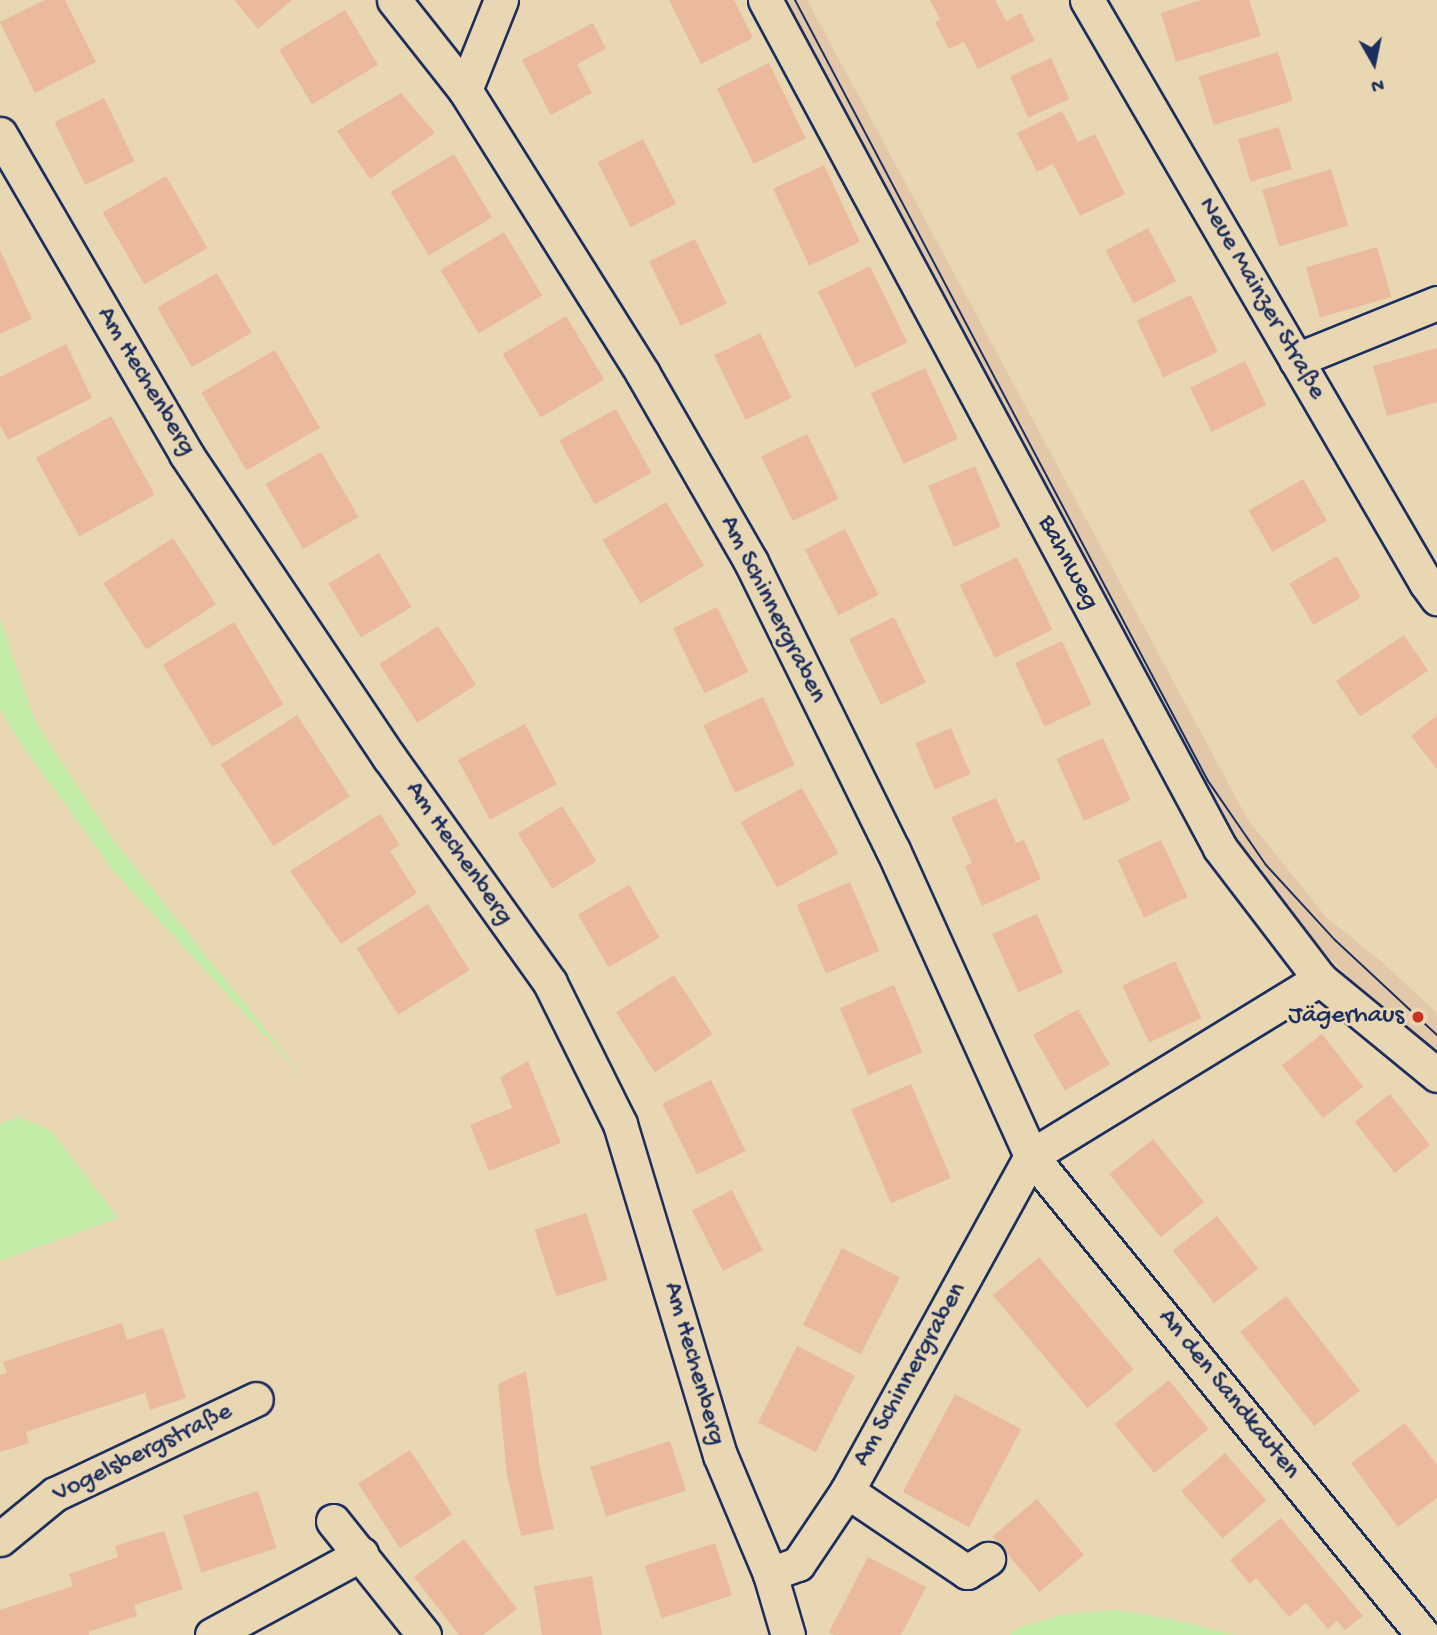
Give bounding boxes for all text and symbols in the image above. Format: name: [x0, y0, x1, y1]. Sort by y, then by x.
north arrow: [1339, 28, 1409, 98]
text: N: [1369, 72, 1385, 97]
street label: Neue Mainzer Straße: [1190, 192, 1332, 406]
street label: Am Hechenberg: [88, 302, 202, 462]
street label: Bahnweg: [1029, 510, 1105, 616]
street label: Am Schinnergraben: [711, 511, 833, 709]
street label: Am Hechenberg: [397, 776, 519, 932]
place label: Jägerhaus: [1288, 1001, 1404, 1033]
marker: Jägerhaus: [1410, 1009, 1426, 1025]
street label: Am Schinnergraben: [847, 1277, 975, 1473]
street label: Am Hechenberg: [655, 1279, 731, 1449]
street label: An den Sandkauten: [1150, 1304, 1306, 1486]
street label: Vogelsbergstraße: [48, 1397, 238, 1511]

